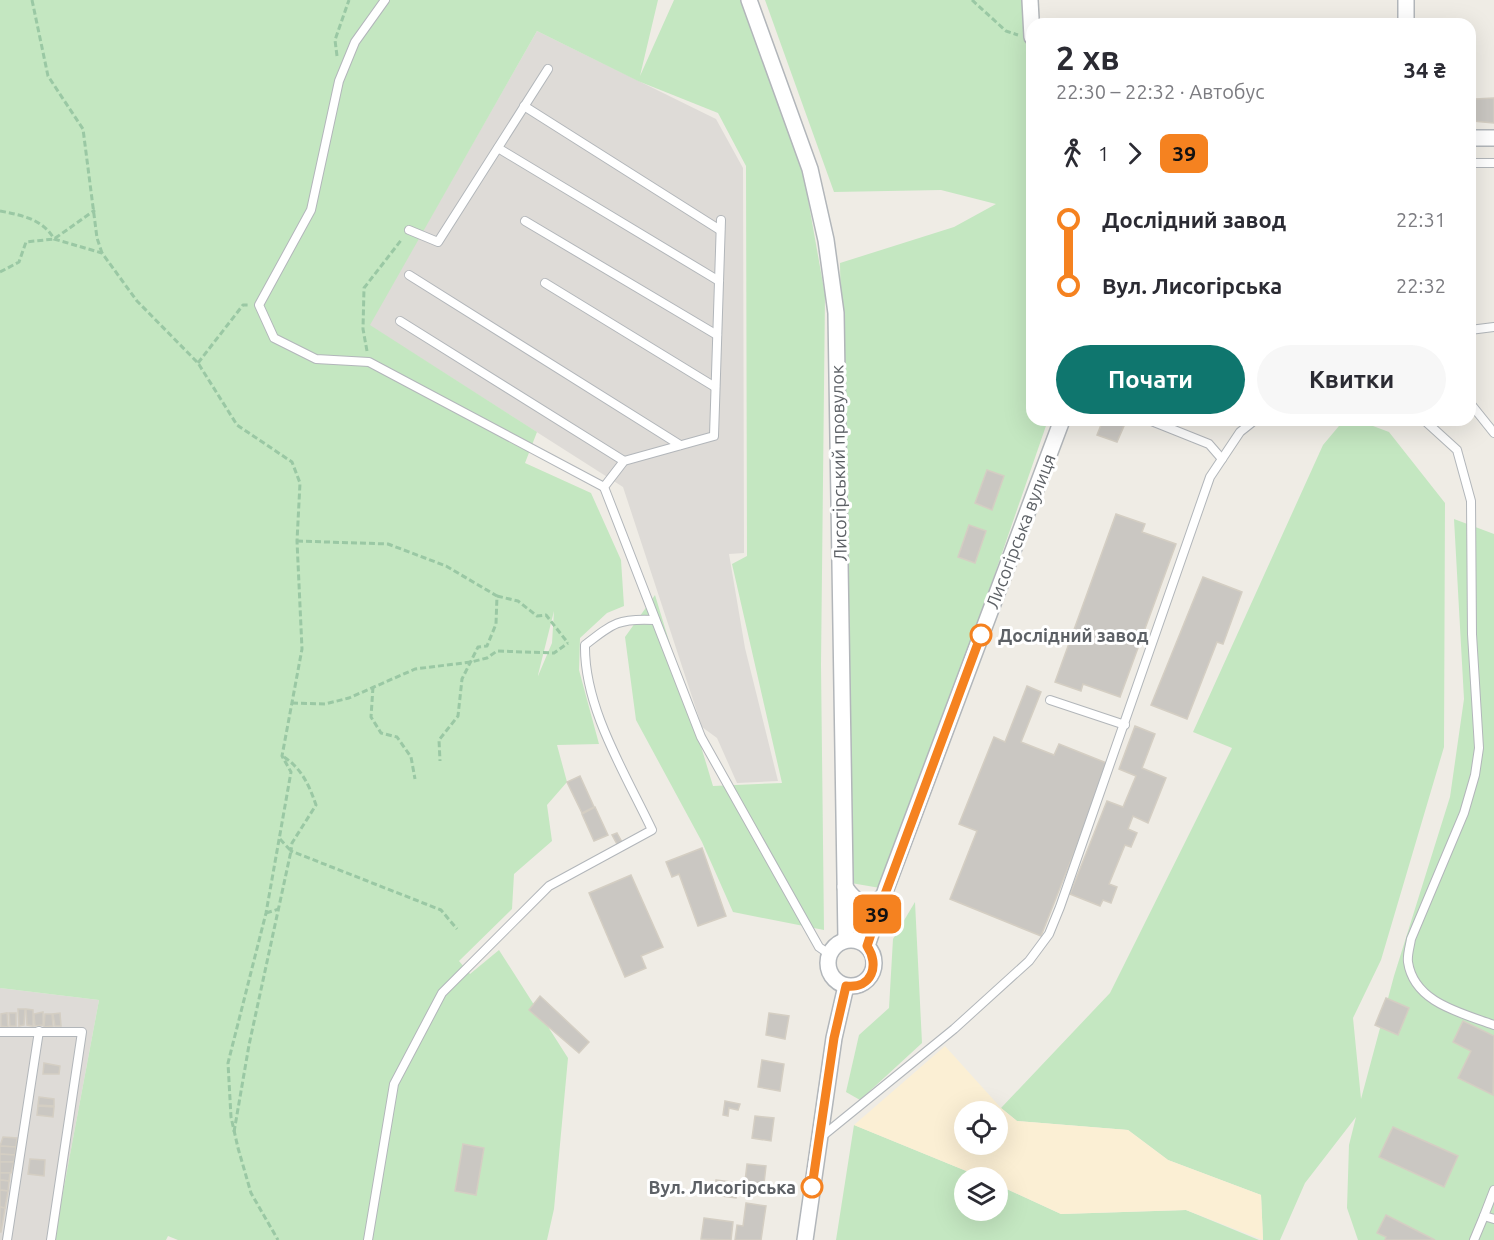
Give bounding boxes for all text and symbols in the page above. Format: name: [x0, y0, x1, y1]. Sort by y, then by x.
text: 2 хв: [1056, 39, 1120, 76]
text: 34 ₴: [1404, 57, 1446, 82]
text: 22:30 – 22:32 · Автобус: [1056, 80, 1265, 103]
icon: walk: [1056, 137, 1089, 170]
icon: forward: [1118, 137, 1151, 170]
text: 39: [1172, 141, 1196, 165]
text: 1: [1098, 142, 1109, 165]
text: Дослідний завод: [1102, 207, 1286, 232]
text: 22:31: [1396, 208, 1446, 231]
text: Вул. Лисогірська: [1102, 273, 1282, 298]
text: 22:32: [1396, 274, 1446, 297]
button: Почати: [1056, 345, 1245, 414]
button: Квитки: [1257, 345, 1446, 414]
street label: Лисогірський провулок: [826, 365, 850, 561]
street label: Лисогірська вулиця: [981, 451, 1059, 611]
marker: Дослідний завод: [970, 624, 992, 646]
place label: Дослідний завод: [998, 625, 1149, 645]
line badge: 39: [850, 894, 904, 934]
text: 39: [865, 902, 889, 926]
map controls: [954, 1101, 1008, 1221]
button: locate: [954, 1101, 1008, 1155]
button: layers: [954, 1167, 1008, 1221]
marker: Вул. Лисогірська: [801, 1176, 823, 1198]
place label: Вул. Лисогірська: [649, 1177, 796, 1197]

